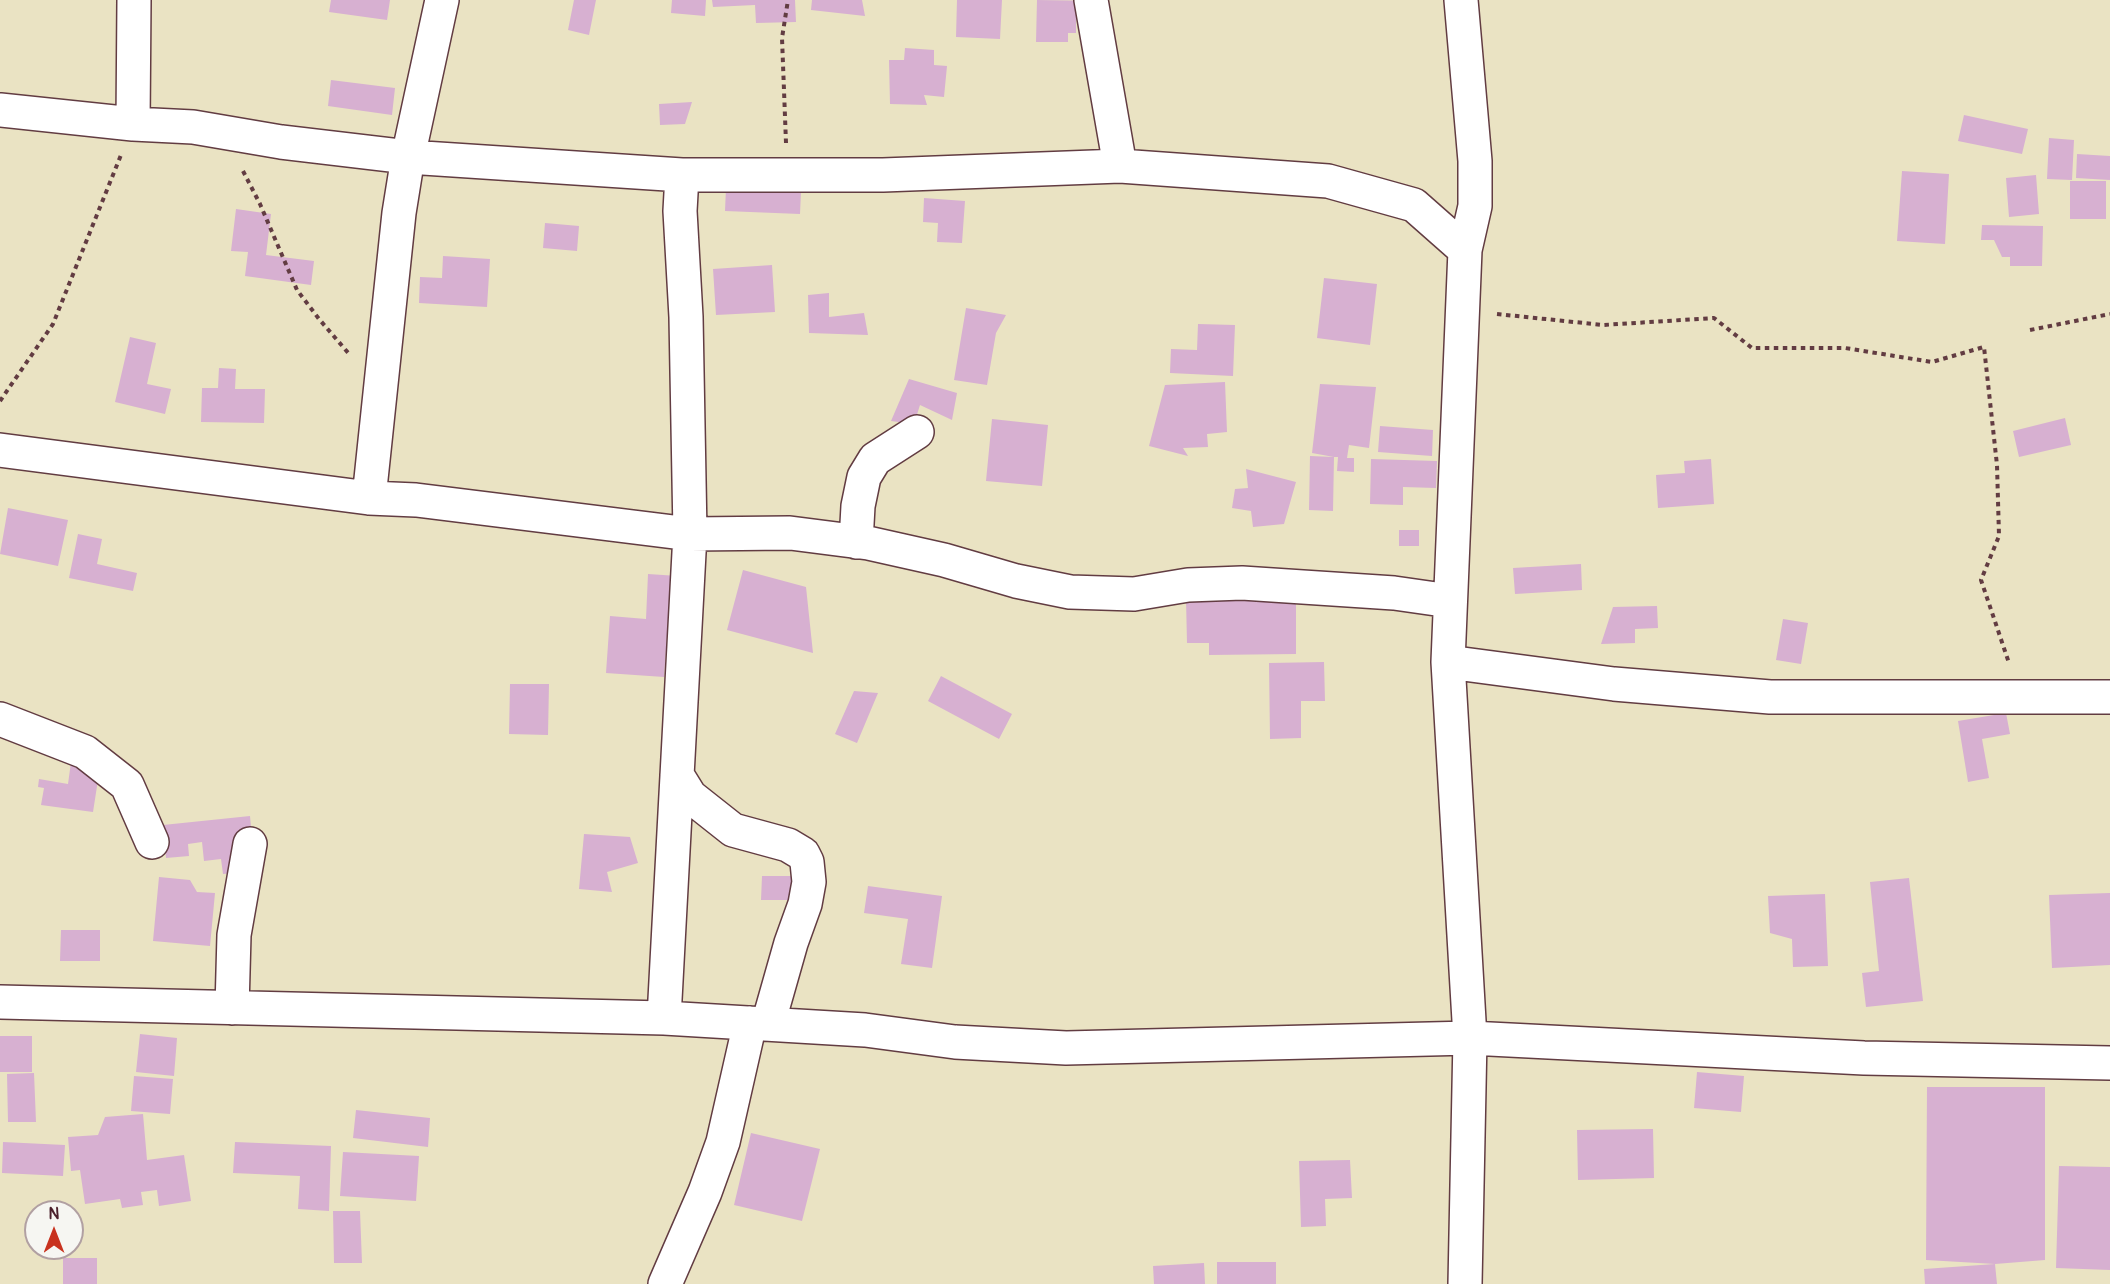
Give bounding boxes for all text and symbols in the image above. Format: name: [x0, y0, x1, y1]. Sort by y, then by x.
north arrow: [24, 1200, 84, 1260]
text: N: [49, 1204, 59, 1224]

